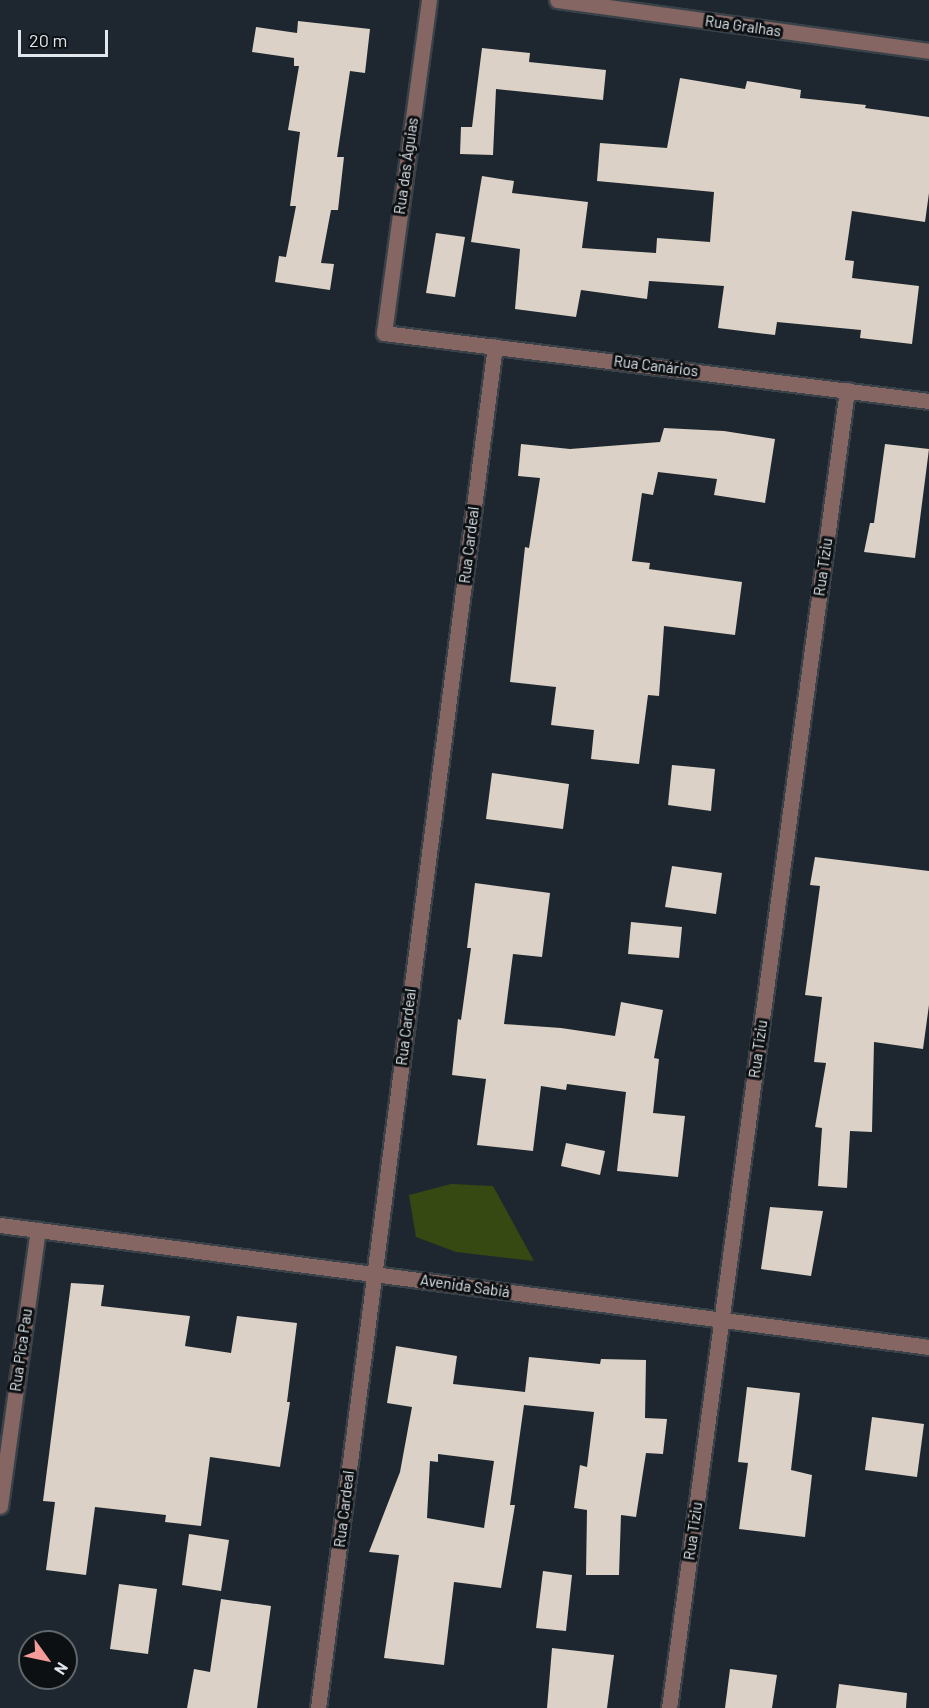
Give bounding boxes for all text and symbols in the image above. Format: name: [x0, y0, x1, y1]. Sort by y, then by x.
street label: Rua Gralhas: [704, 12, 782, 40]
scale bar: [21, 18, 111, 56]
text: 20 m: [29, 29, 67, 51]
street label: Rua das Águias: [390, 116, 422, 216]
street label: Rua Canários: [613, 352, 699, 380]
street label: Rua Cardeal: [455, 506, 483, 584]
street label: Rua Tiziu: [810, 537, 836, 597]
street label: Rua Cardeal: [392, 988, 420, 1066]
street label: Rua Tiziu: [745, 1019, 771, 1079]
street label: Avenida Sabiá: [419, 1271, 511, 1301]
street label: Rua Pica Pau: [6, 1307, 36, 1393]
street label: Rua Cardeal: [330, 1470, 358, 1548]
street label: Rua Tiziu: [680, 1501, 706, 1561]
north arrow: [18, 1630, 78, 1690]
text: N: [51, 1659, 73, 1679]

